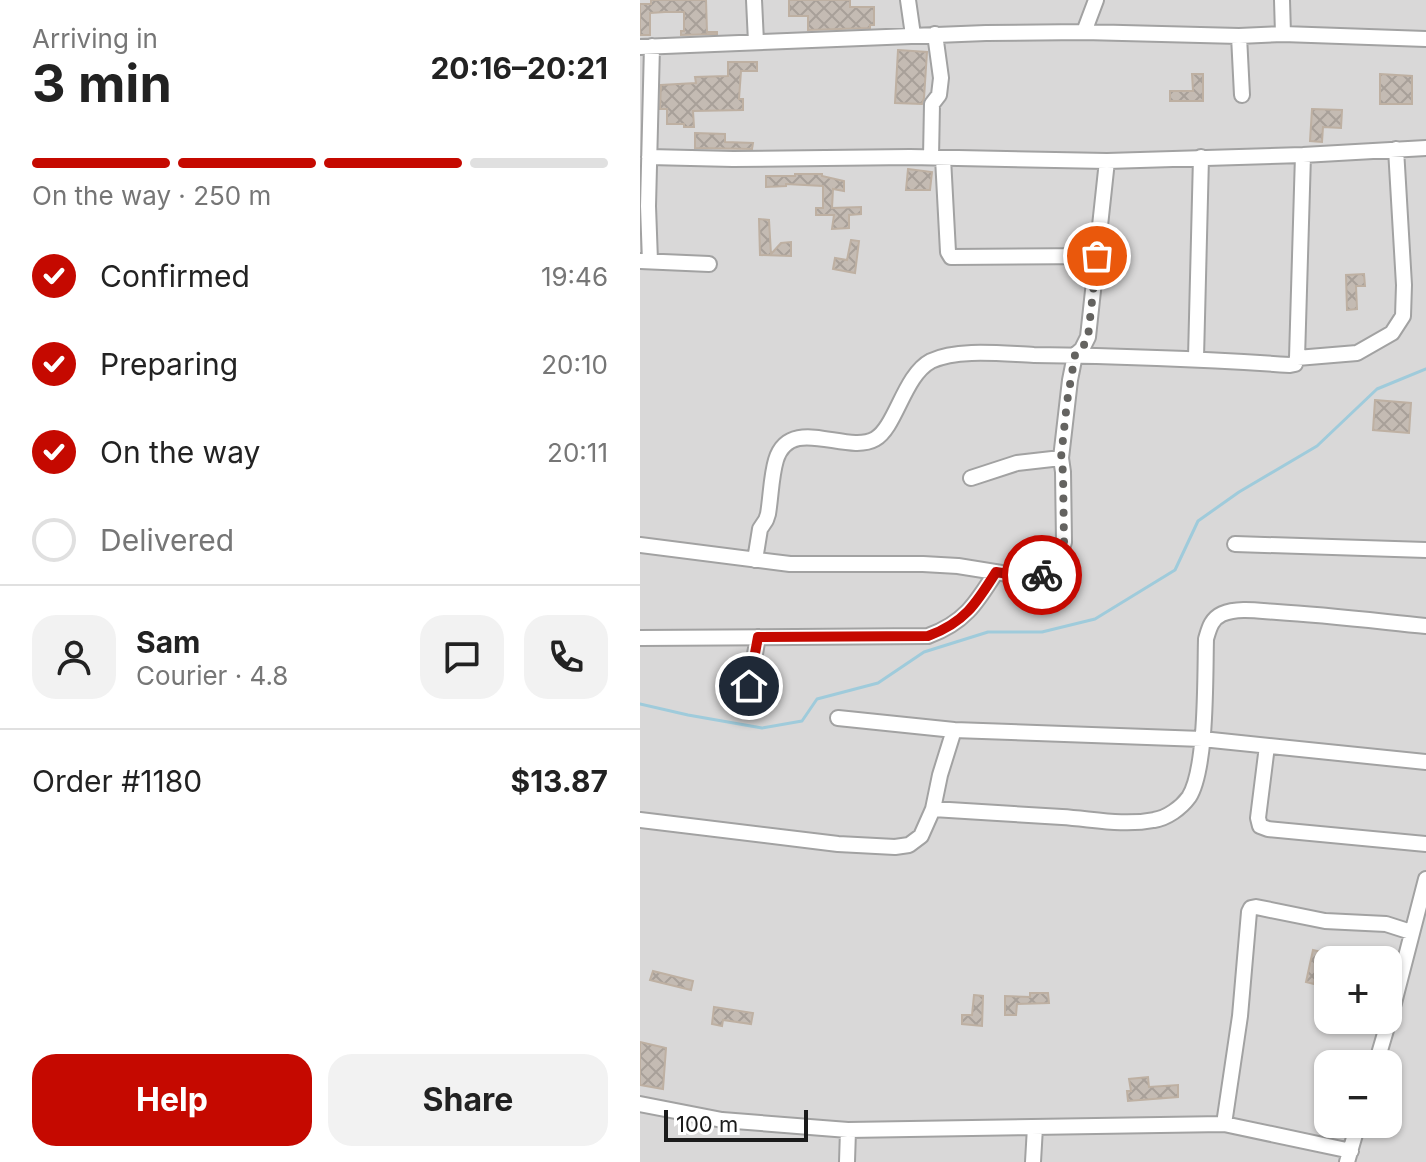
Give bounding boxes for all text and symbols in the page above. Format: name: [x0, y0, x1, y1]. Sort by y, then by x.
text: Arriving in: [32, 23, 158, 54]
text: 20:16–20:21: [430, 50, 608, 86]
text: 3 min: [32, 52, 172, 115]
text: On the way · 250 m: [32, 180, 271, 211]
pin: [1063, 222, 1131, 290]
icon: bag: [1075, 234, 1119, 278]
icon: check: [32, 254, 76, 298]
text: Confirmed: [100, 258, 250, 294]
text: 19:46: [541, 261, 608, 292]
icon: check: [32, 342, 76, 386]
text: Preparing: [100, 346, 238, 382]
text: 20:10: [541, 349, 608, 380]
icon: check: [32, 430, 76, 474]
text: On the way: [100, 434, 260, 470]
text: 20:11: [547, 437, 608, 468]
text: Delivered: [100, 522, 234, 558]
courier: [1002, 535, 1082, 615]
icon: bike: [1020, 553, 1064, 597]
button: person: [32, 615, 116, 699]
button: chat: [420, 615, 504, 699]
button: phone: [524, 615, 608, 699]
text: Sam: [136, 624, 200, 660]
pin: [715, 652, 783, 720]
text: Courier · 4.8: [136, 660, 288, 691]
icon: home: [727, 664, 771, 708]
text: Order #1180: [32, 763, 202, 799]
text: $13.87: [511, 763, 608, 799]
map controls: [1314, 946, 1402, 1138]
button: +: [1314, 946, 1402, 1034]
button: −: [1314, 1050, 1402, 1138]
button: Help: [32, 1054, 312, 1146]
button: Share: [328, 1054, 608, 1146]
scale bar: [664, 1106, 808, 1142]
text: 100 m: [676, 1111, 738, 1137]

